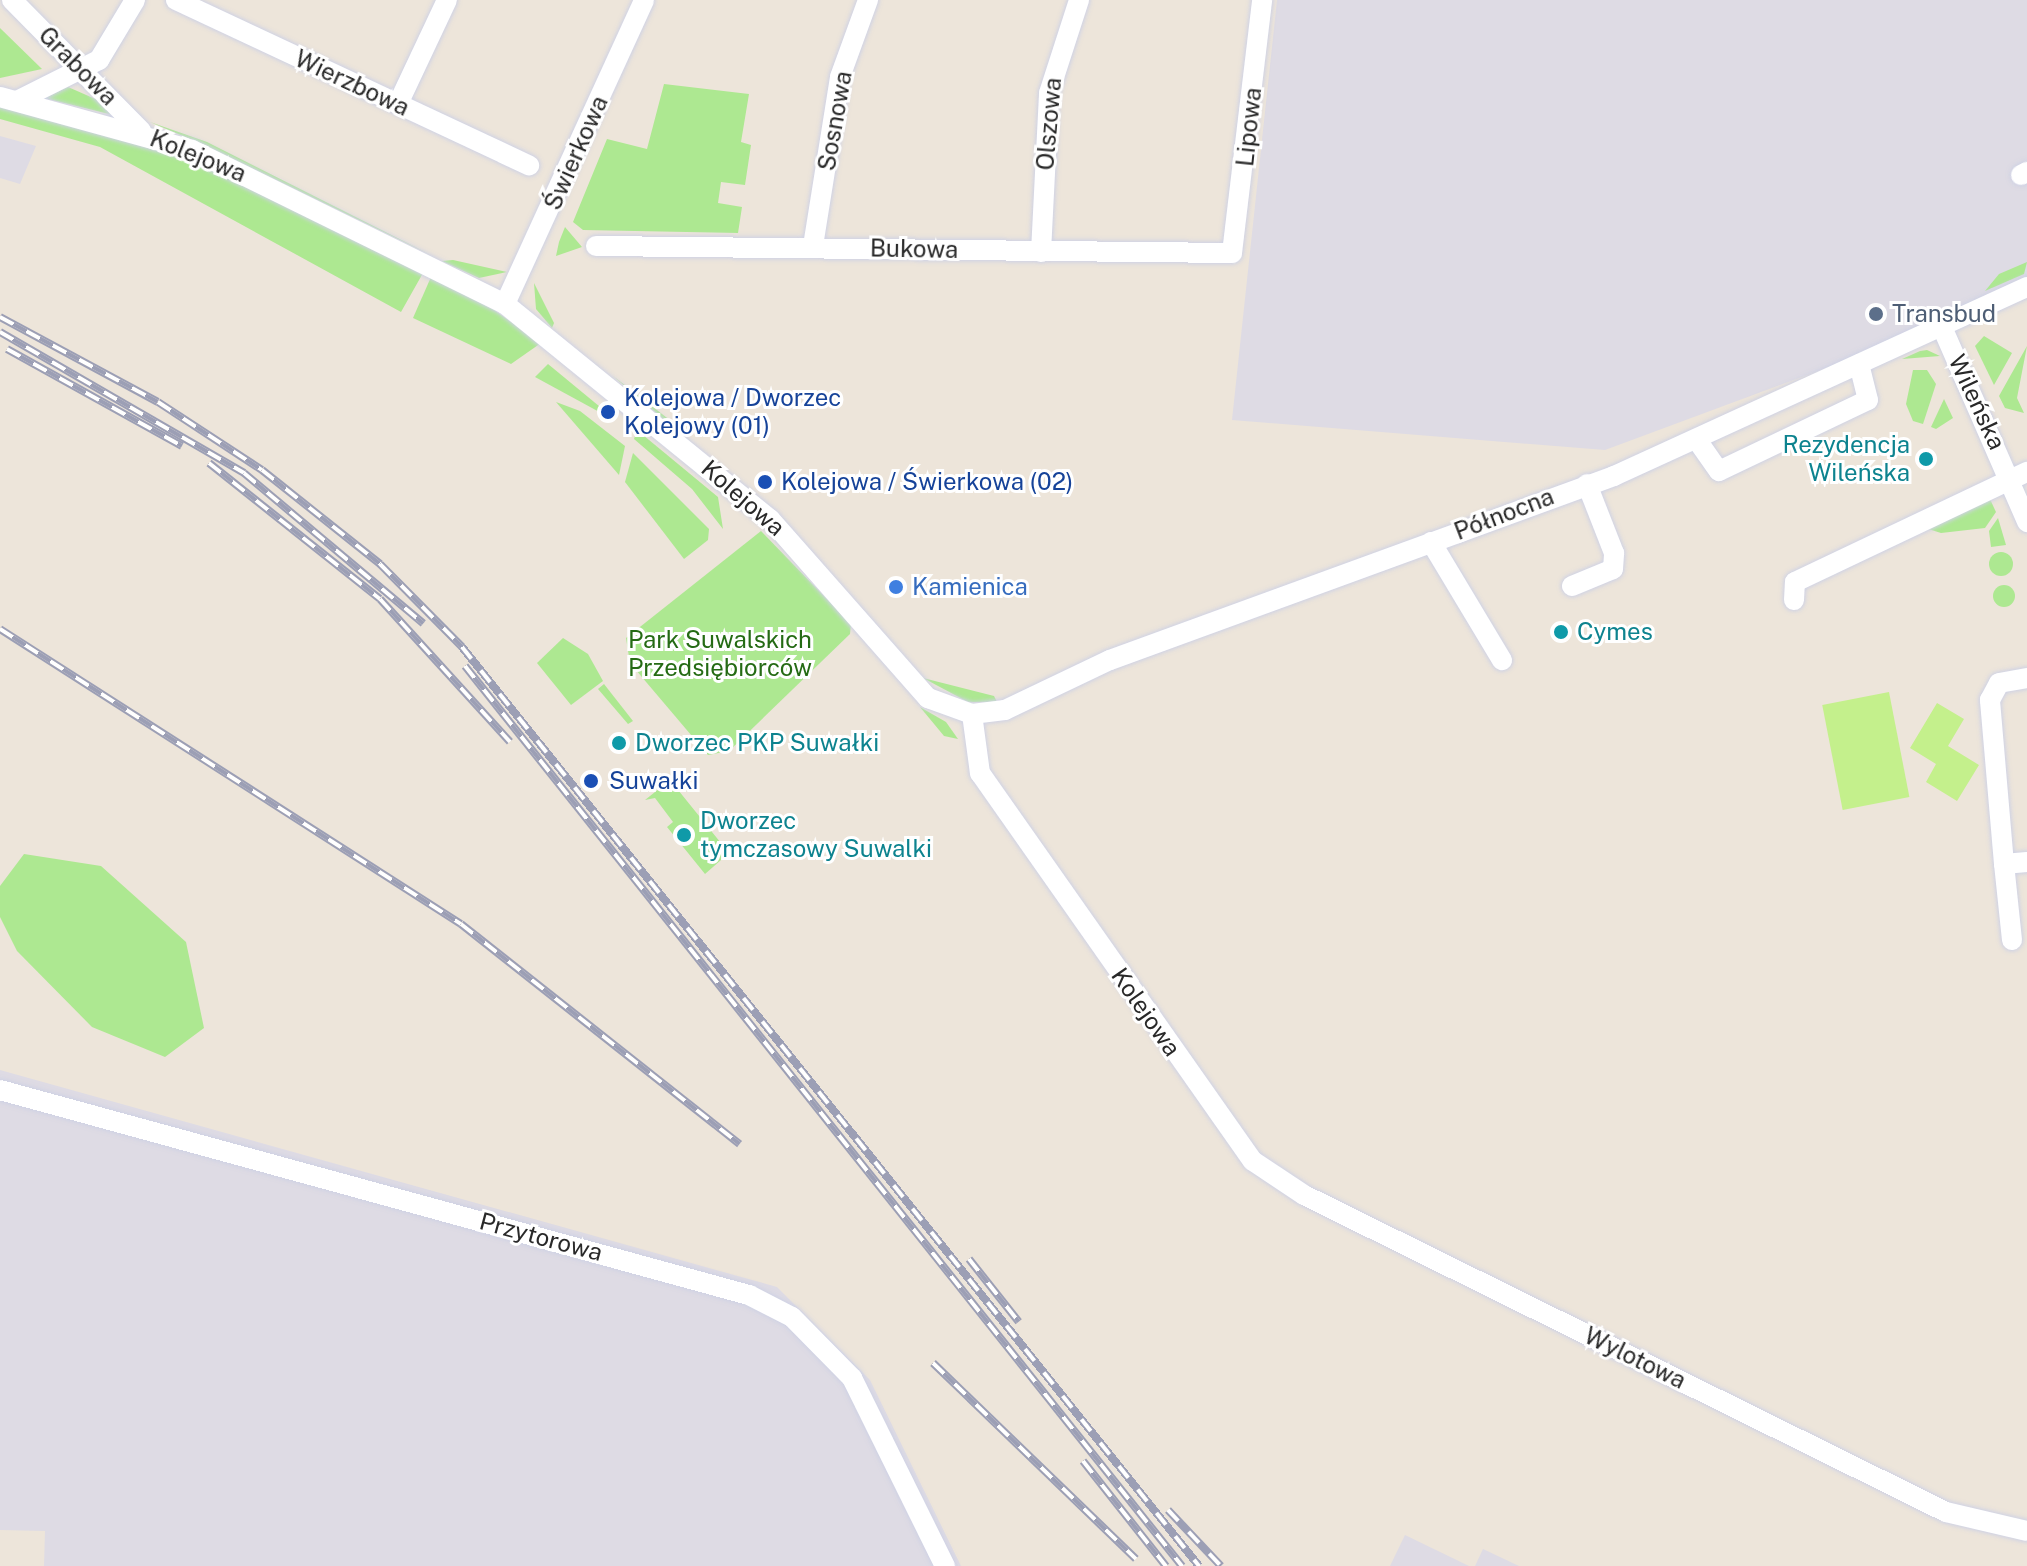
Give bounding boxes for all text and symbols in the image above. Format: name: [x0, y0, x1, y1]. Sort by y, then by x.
street label: Grabowa: [33, 21, 123, 111]
street label: Wierzbowa: [290, 44, 414, 122]
street label: Sosnowa: [812, 69, 858, 173]
street label: Olszowa: [1031, 76, 1067, 172]
street label: Lipowa: [1231, 86, 1267, 168]
street label: Świerkowa: [538, 91, 614, 215]
street label: Kolejowa: [146, 124, 250, 188]
street label: Bukowa: [870, 234, 958, 264]
place label: Transbud: [1892, 300, 1996, 328]
marker: Transbud: [1867, 305, 1885, 323]
street label: Wileńska: [1942, 350, 2012, 454]
place label: Kolejowa / Dworzec Kolejowy (01): [624, 384, 841, 440]
marker: Kolejowa / Dworzec Kolejowy (01): [599, 403, 617, 421]
place label: Rezydencja Wileńska: [1783, 431, 1910, 487]
marker: Rezydencja Wileńska: [1917, 450, 1935, 468]
street label: Kolejowa: [695, 454, 791, 542]
place label: Kolejowa / Świerkowa (02): [781, 468, 1073, 496]
marker: Kolejowa / Świerkowa (02): [756, 473, 774, 491]
street label: Północna: [1450, 482, 1558, 546]
place label: Kamienica: [912, 573, 1028, 601]
marker: Kamienica: [887, 578, 905, 596]
place label: Cymes: [1577, 618, 1653, 646]
marker: Cymes: [1552, 623, 1570, 641]
park label: Park Suwalskich Przedsiębiorców: [628, 626, 812, 682]
place label: Dworzec PKP Suwałki: [635, 729, 879, 757]
marker: Dworzec PKP Suwałki: [610, 734, 628, 752]
place label: Suwałki: [609, 767, 698, 795]
marker: Suwałki: [580, 770, 602, 792]
place label: Dworzec tymczasowy Suwalki: [700, 807, 932, 863]
marker: Dworzec tymczasowy Suwalki: [675, 826, 693, 844]
street label: Kolejowa: [1105, 962, 1187, 1062]
street label: Przytorowa: [476, 1207, 606, 1267]
street label: Wylotowa: [1579, 1321, 1691, 1395]

